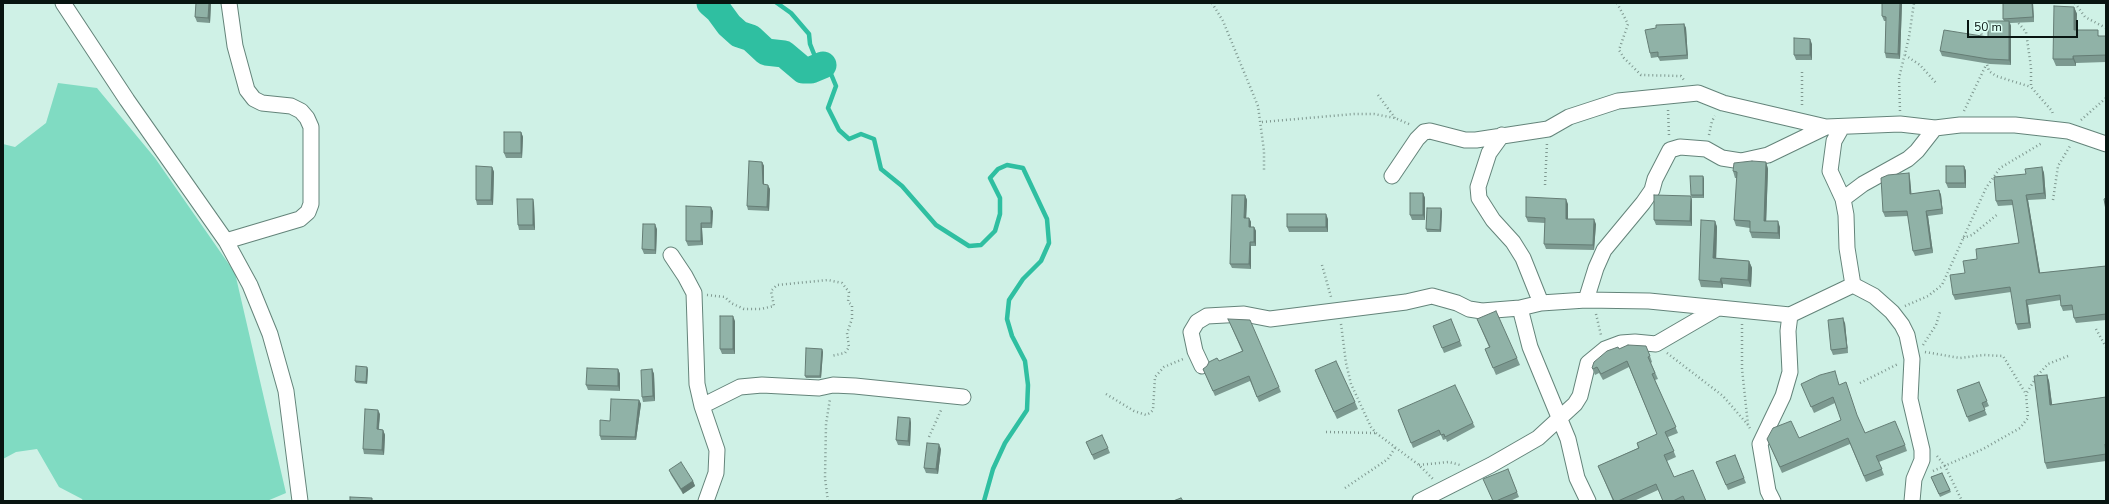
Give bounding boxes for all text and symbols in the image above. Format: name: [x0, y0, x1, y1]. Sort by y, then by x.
scale bar: [1969, 12, 2080, 38]
text: 50 m: [1974, 19, 2002, 35]

